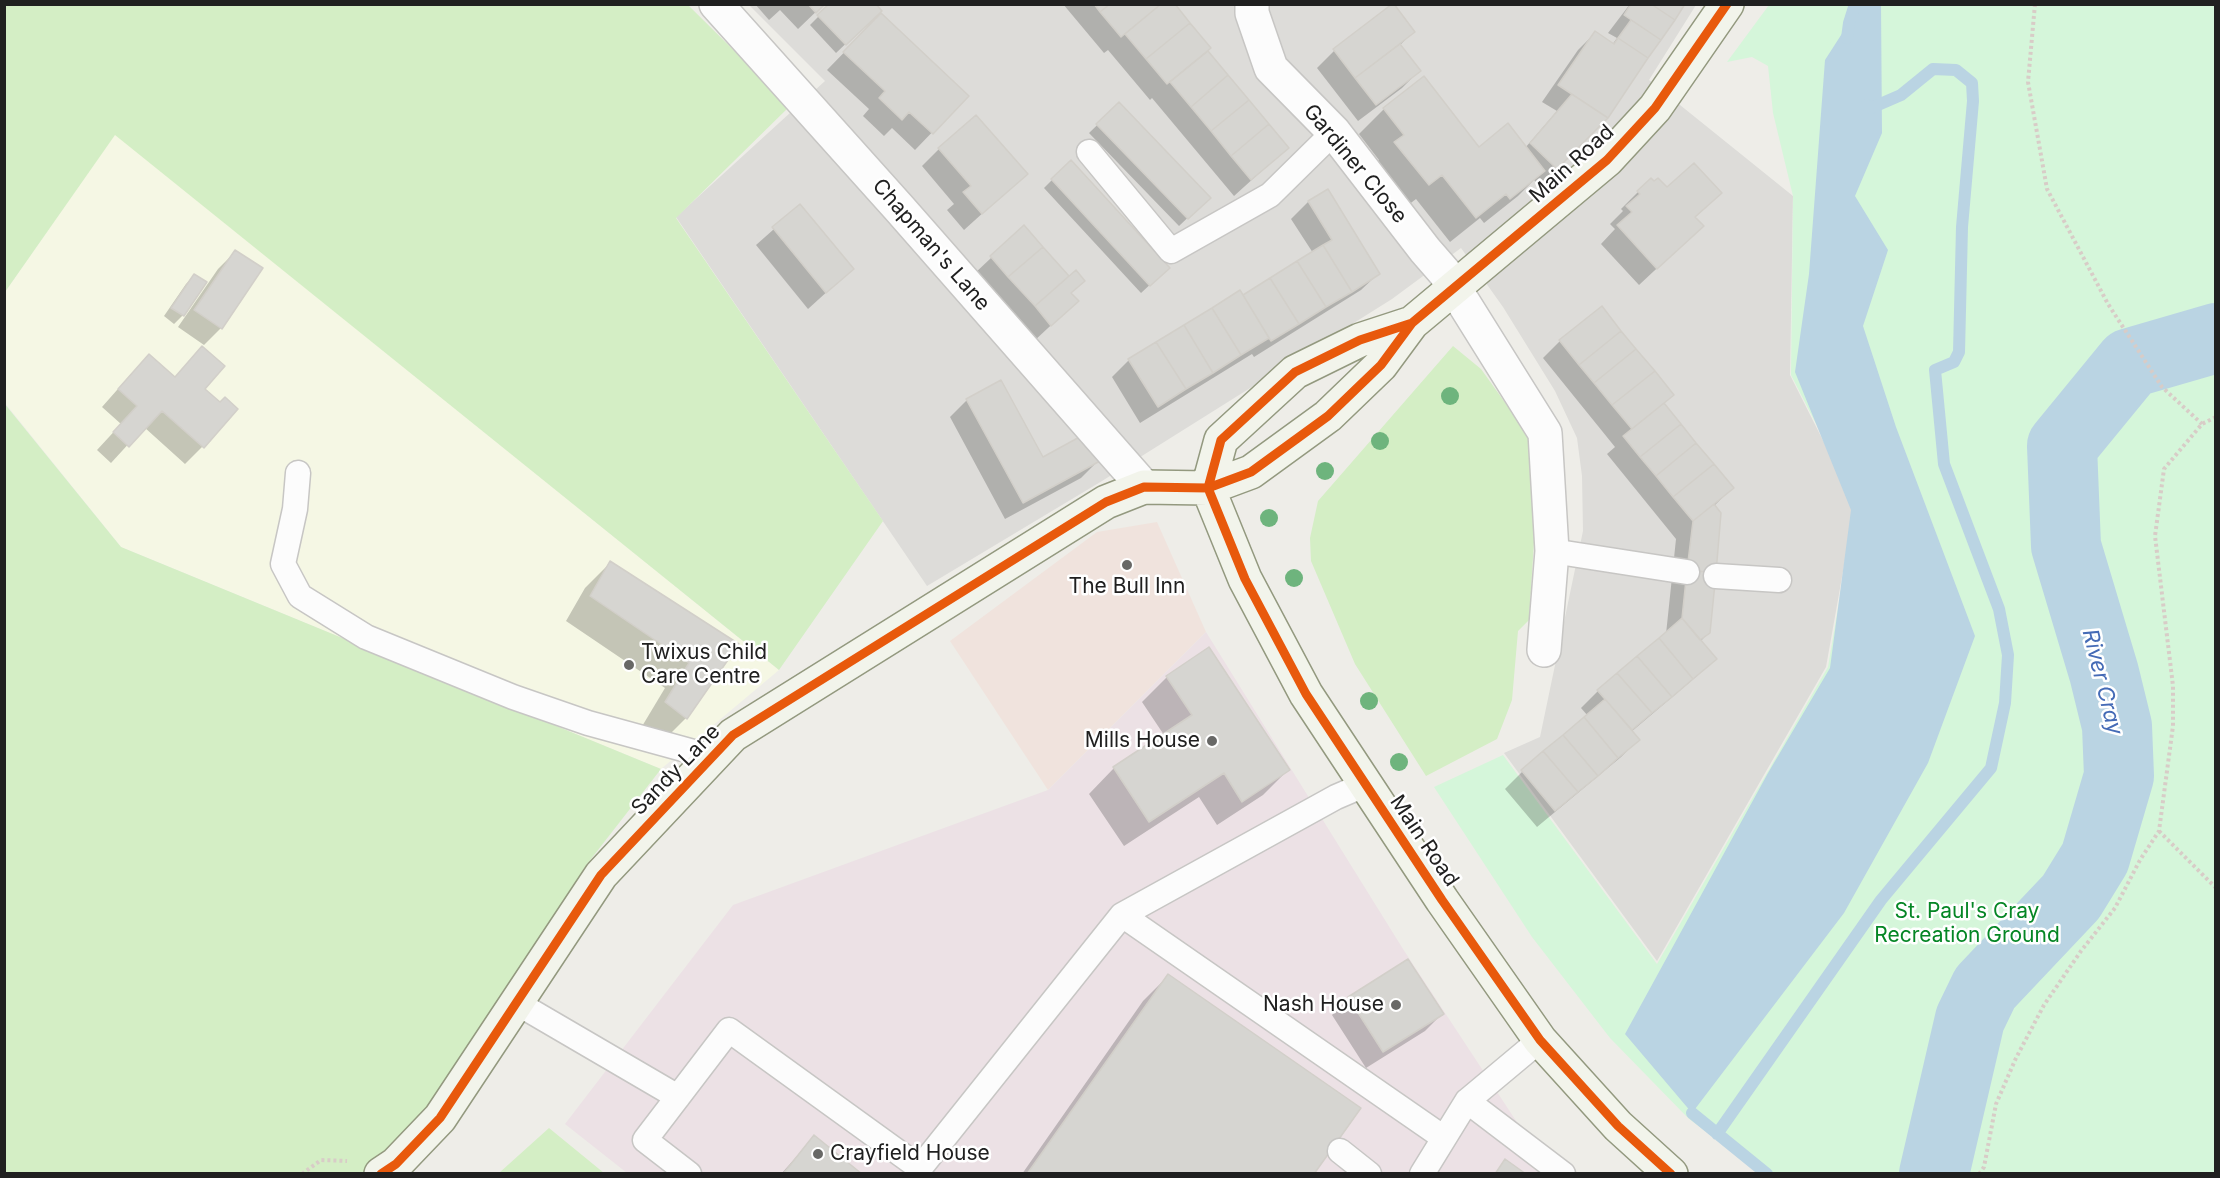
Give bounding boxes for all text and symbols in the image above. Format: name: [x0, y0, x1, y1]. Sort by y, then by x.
street label: Gardiner Close: [1298, 99, 1412, 229]
street label: Main Road: [1525, 120, 1619, 208]
street label: Chapman's Lane: [867, 174, 995, 316]
marker: The Bull Inn: [1120, 558, 1134, 572]
place label: The Bull Inn: [1069, 574, 1185, 600]
water label: River Cray: [2076, 626, 2128, 738]
place label: Twixus Child Care Centre: [641, 640, 767, 690]
marker: Twixus Child Care Centre: [622, 658, 636, 672]
street label: Sandy Lane: [626, 719, 726, 821]
place label: Mills House: [1085, 728, 1200, 754]
marker: Mills House: [1205, 734, 1219, 748]
street label: Main Road: [1384, 791, 1464, 891]
park label: St. Paul's Cray Recreation Ground: [1874, 899, 2060, 949]
place label: Nash House: [1263, 992, 1384, 1018]
marker: Nash House: [1389, 998, 1403, 1012]
place label: Crayfield House: [830, 1141, 990, 1167]
marker: Crayfield House: [811, 1147, 825, 1161]

